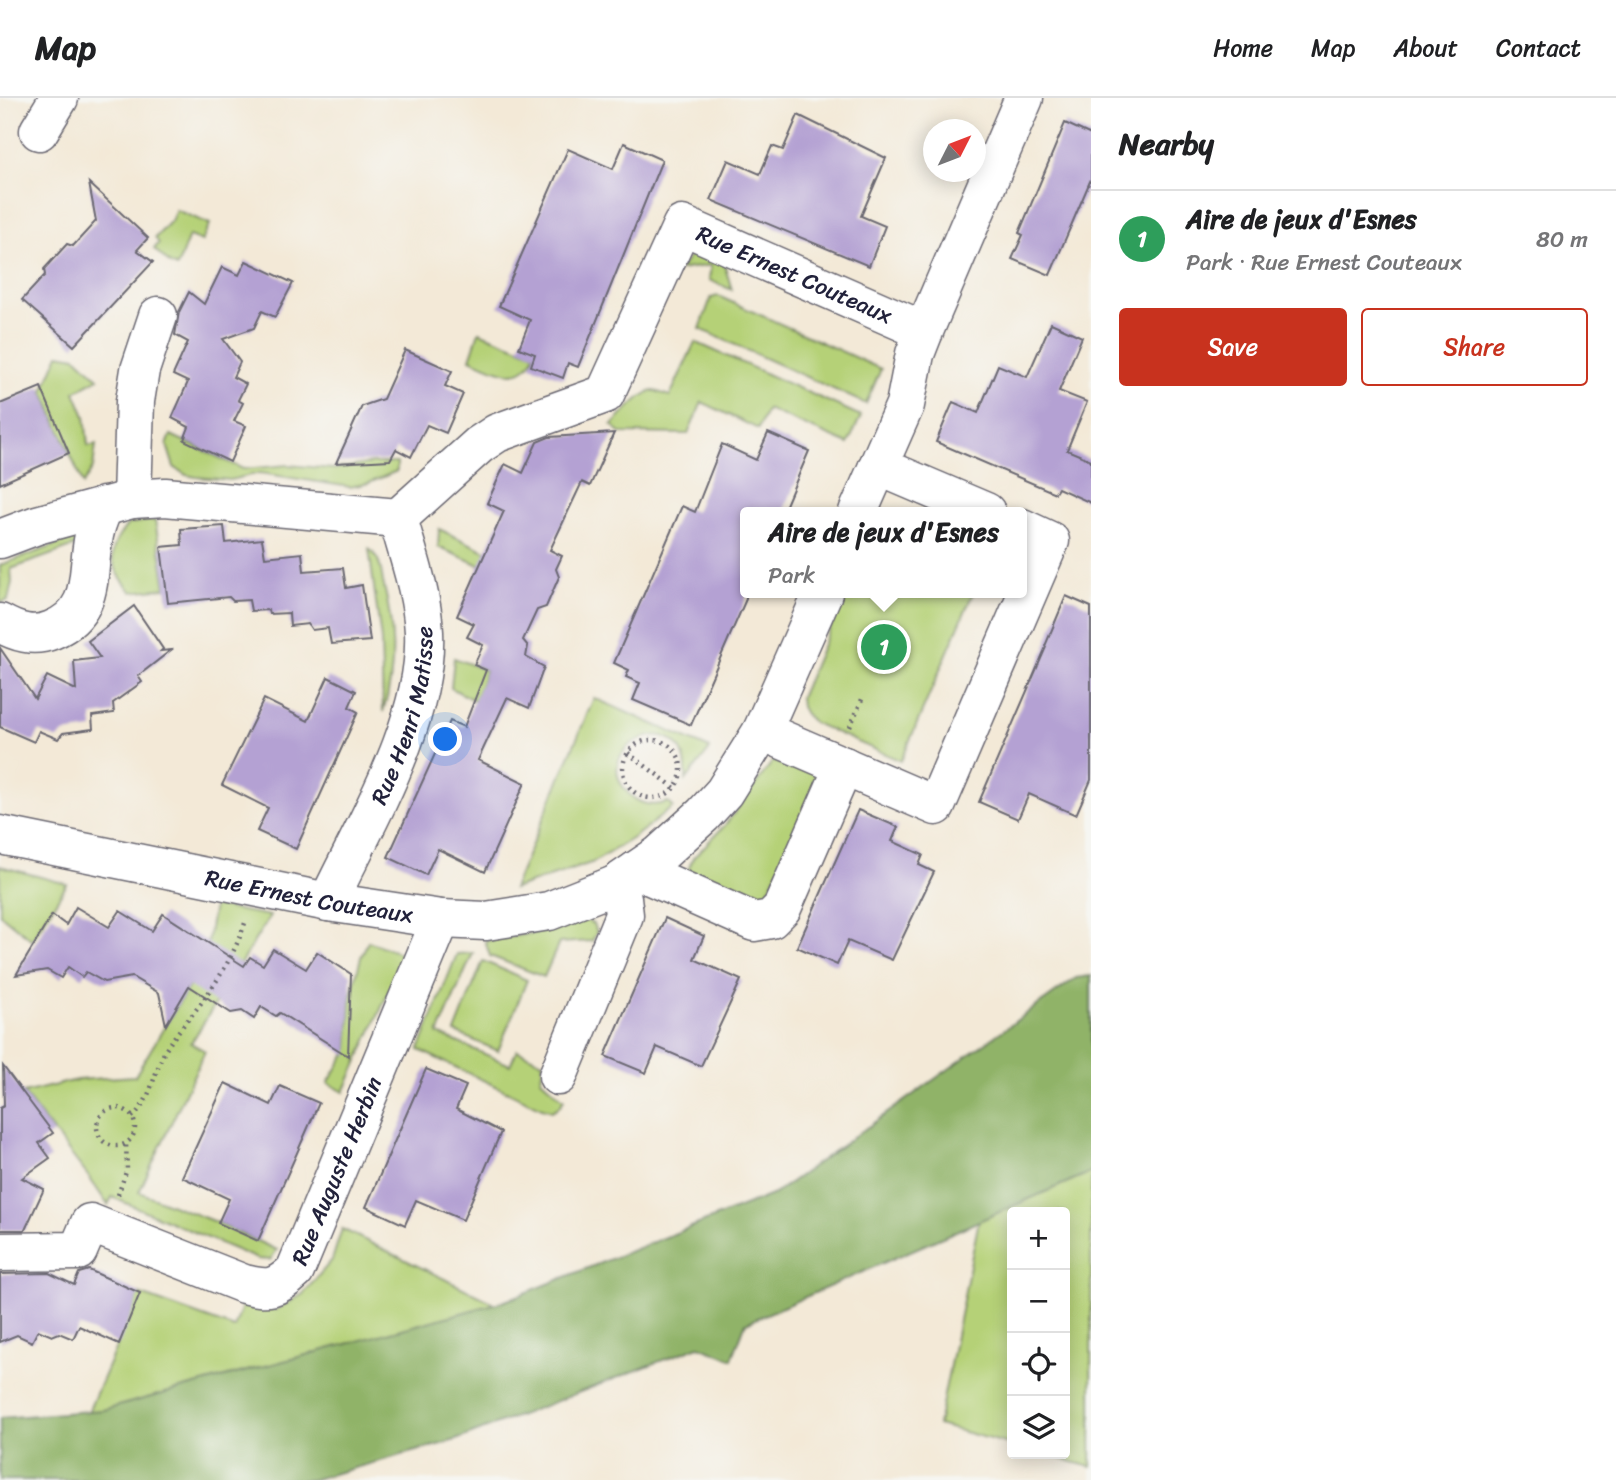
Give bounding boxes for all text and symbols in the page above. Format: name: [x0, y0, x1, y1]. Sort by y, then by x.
text: Map: [35, 19, 96, 77]
text: Home: [1213, 27, 1273, 69]
text: Map: [1311, 27, 1355, 69]
text: About: [1393, 27, 1458, 69]
text: Contact: [1496, 27, 1581, 69]
text: Nearby: [1119, 117, 1214, 171]
north arrow: [923, 119, 986, 182]
text: Aire de jeux d'Esnes: [1186, 196, 1417, 242]
street label: Rue Ernest Couteaux: [690, 213, 899, 335]
text: 1: [1137, 219, 1147, 260]
text: 80 m: [1536, 219, 1588, 260]
text: Park · Rue Ernest Couteaux: [1186, 242, 1462, 283]
button: Save: [1119, 308, 1347, 386]
button: Share: [1361, 308, 1588, 386]
popup: [740, 507, 1027, 598]
text: Aire de jeux d'Esnes: [768, 509, 999, 555]
text: Park: [768, 555, 815, 596]
pin: 1: [861, 621, 907, 673]
street label: Rue Henri Matisse: [359, 625, 445, 811]
your location: [428, 722, 462, 756]
street label: Rue Ernest Couteaux: [201, 857, 416, 935]
street label: Rue Auguste Herbin: [279, 1070, 394, 1271]
map controls: [1007, 1207, 1070, 1459]
button: +: [1007, 1207, 1070, 1270]
button: −: [1007, 1270, 1070, 1333]
button: locate: [1007, 1333, 1070, 1396]
button: layers: [1007, 1396, 1070, 1459]

